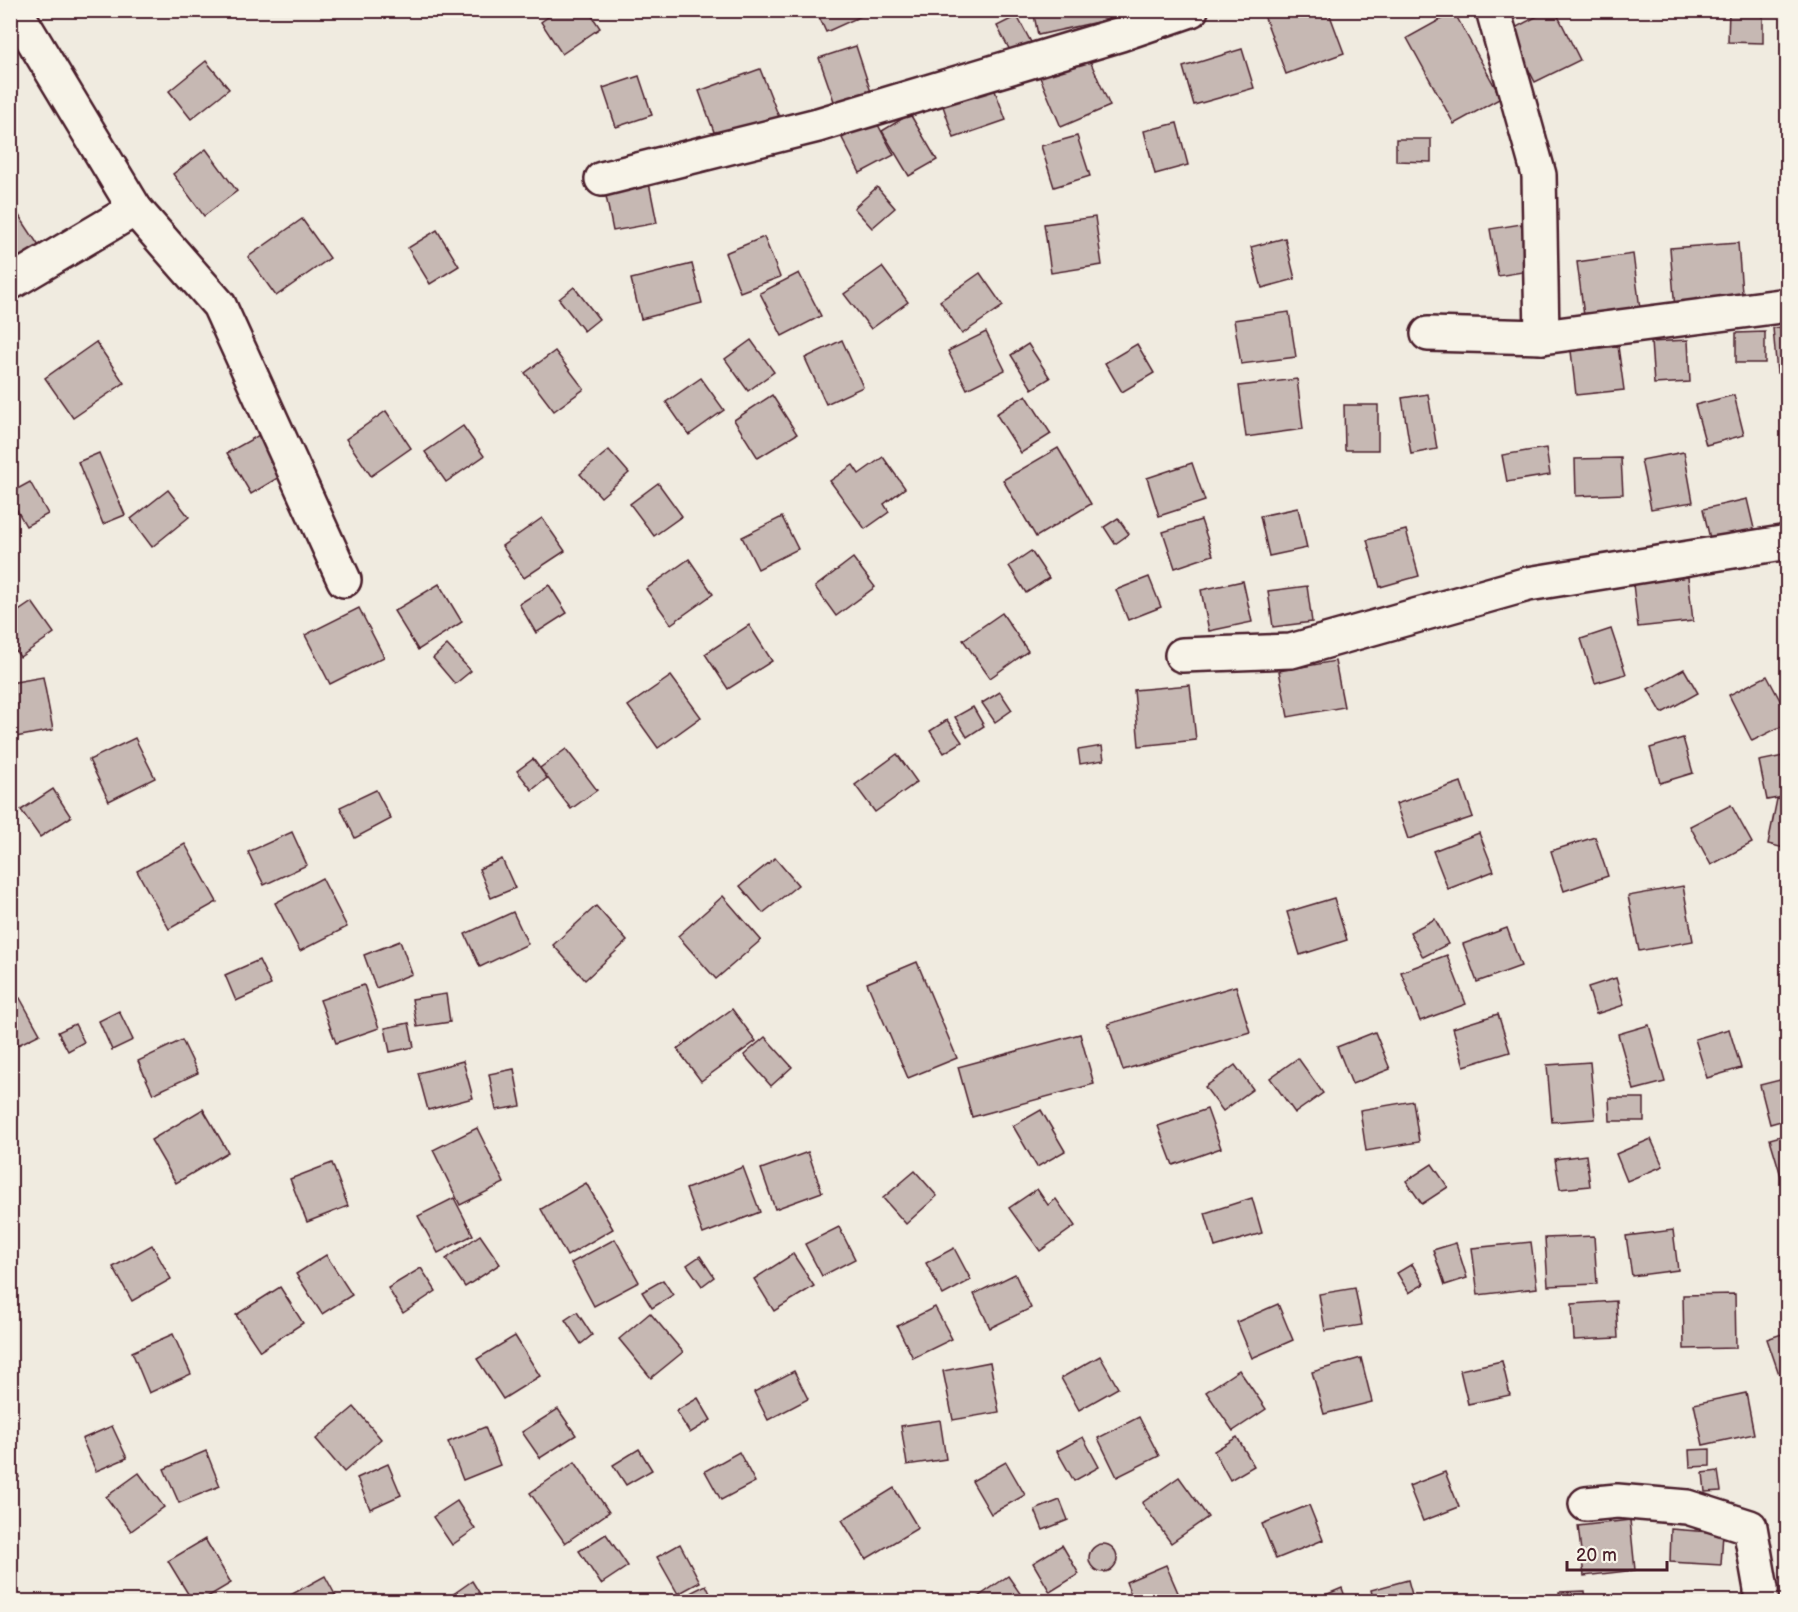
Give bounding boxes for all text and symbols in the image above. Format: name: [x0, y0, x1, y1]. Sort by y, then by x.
scale bar: [1567, 1534, 1668, 1572]
text: 20 m: [1576, 1545, 1617, 1566]

